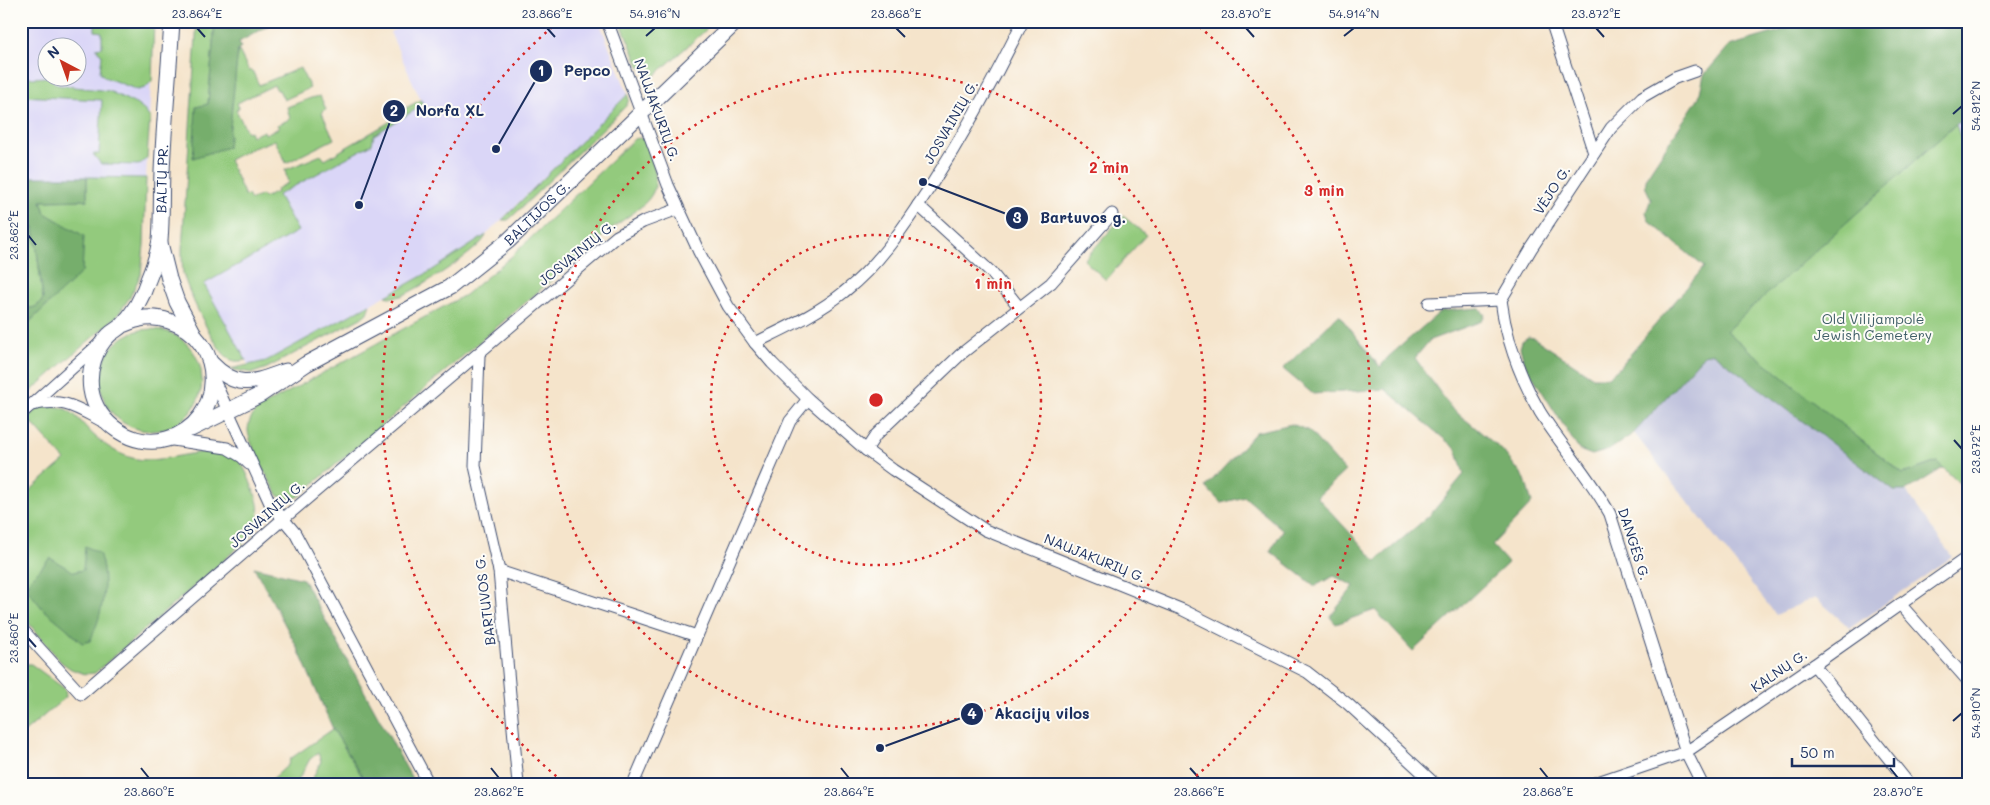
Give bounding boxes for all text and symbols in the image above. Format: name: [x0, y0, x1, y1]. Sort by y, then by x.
text: 23.864°E: [172, 5, 222, 21]
text: 23.866°E: [522, 5, 572, 21]
text: 54.916°N: [630, 5, 680, 21]
text: 23.868°E: [871, 5, 921, 21]
text: 23.870°E: [1221, 5, 1271, 21]
text: 54.914°N: [1329, 5, 1379, 21]
text: 23.872°E: [1571, 5, 1621, 21]
north arrow: [38, 38, 88, 88]
text: N: [43, 41, 63, 62]
callout: Pepco: [529, 56, 621, 86]
street label: NAUJAKURIŲ G.: [630, 56, 685, 164]
text: 1: [538, 60, 544, 80]
text: Pepco: [564, 60, 610, 80]
street label: JOSVAINIŲ G.: [919, 76, 982, 167]
text: 54.912°N: [1967, 81, 1983, 131]
callout: Norfa XL: [381, 96, 494, 126]
text: 2: [390, 100, 398, 120]
text: Norfa XL: [416, 100, 484, 120]
street label: BALTŲ PR.: [151, 144, 172, 213]
text: 2 min: [1089, 157, 1129, 177]
street label: VĖJO G.: [1529, 162, 1574, 218]
street label: BALTIJOS G.: [499, 176, 574, 249]
text: 3 min: [1304, 180, 1344, 200]
callout: Bartuvos g.: [1005, 203, 1136, 233]
text: 3: [1012, 207, 1022, 227]
text: Bartuvos g.: [1040, 207, 1126, 227]
text: 23.862°E: [5, 210, 21, 260]
street label: JOSVAINIŲ G.: [534, 216, 619, 290]
text: 1 min: [974, 273, 1012, 293]
park label: Old Vilijampolė Jewish Cemetery: [1814, 309, 1932, 344]
centre of rings: [867, 391, 885, 409]
text: 23.872°E: [1967, 424, 1983, 474]
street label: JOSVAINIŲ G.: [225, 476, 308, 552]
street label: DANGĖS G.: [1614, 505, 1655, 582]
street label: NAUJAKURIŲ G.: [1042, 528, 1149, 587]
street label: BARTUVOS G.: [470, 554, 500, 647]
text: 23.860°E: [5, 613, 21, 663]
street label: KALNŲ G.: [1747, 645, 1811, 696]
text: 54.910°N: [1967, 688, 1983, 738]
callout: Akacijų vilos: [959, 699, 1100, 729]
text: 4: [967, 703, 977, 723]
text: Akacijų vilos: [994, 703, 1090, 723]
scale bar: [1792, 735, 1895, 767]
text: 50 m: [1800, 742, 1835, 762]
text: 23.860°E: [124, 783, 174, 799]
text: 23.862°E: [474, 783, 524, 799]
text: 23.864°E: [824, 783, 874, 799]
text: 23.866°E: [1174, 783, 1224, 799]
text: 23.868°E: [1523, 783, 1573, 799]
text: 23.870°E: [1873, 783, 1923, 799]

